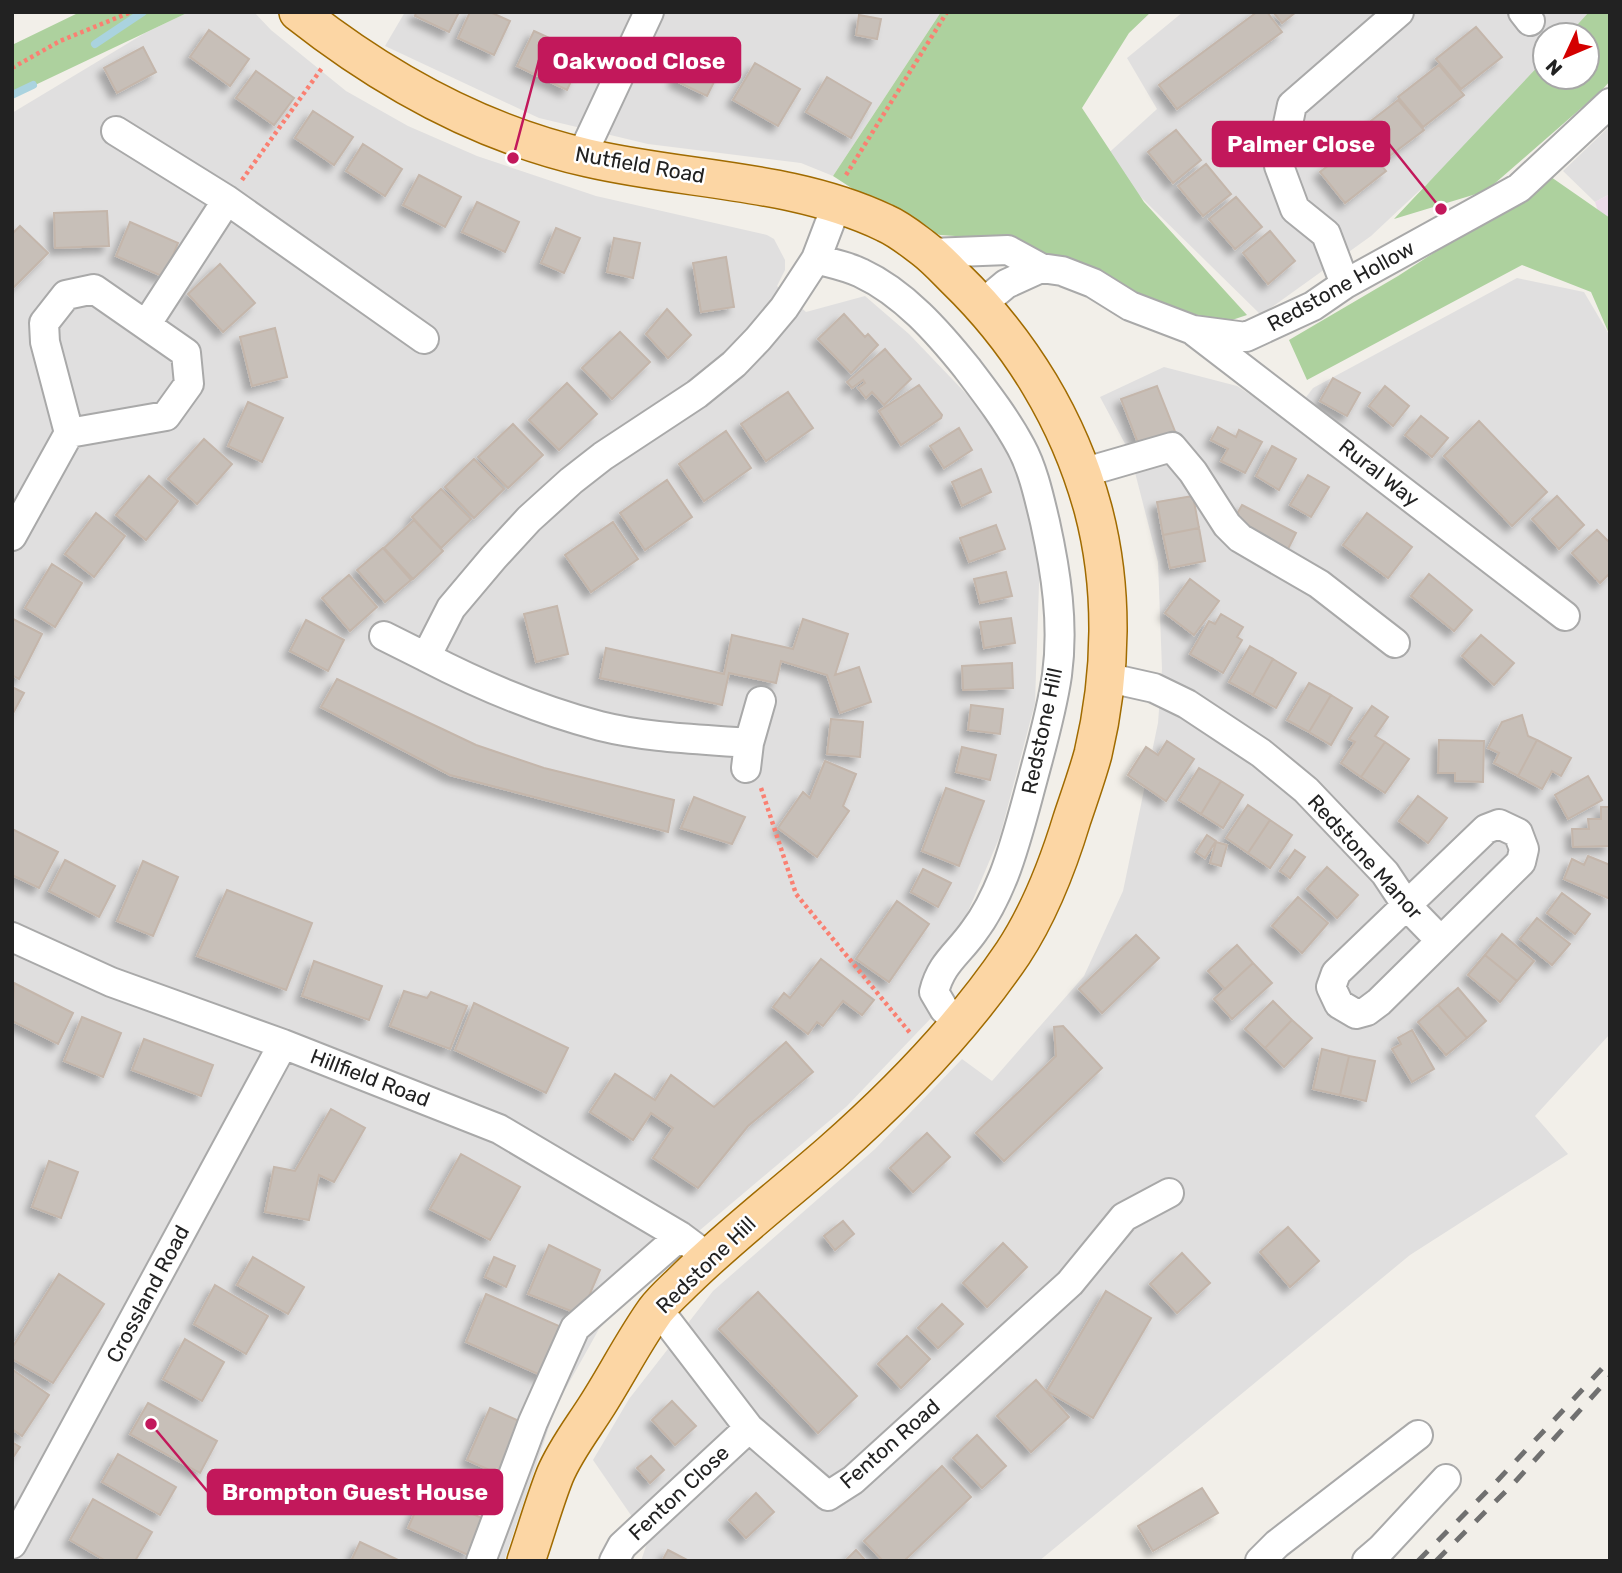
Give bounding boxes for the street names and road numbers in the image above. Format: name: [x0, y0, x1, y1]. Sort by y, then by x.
street label: Nutfield Road: [573, 141, 707, 188]
street label: Redstone Hollow: [1263, 235, 1419, 336]
street label: Rural Way: [1334, 434, 1425, 512]
street label: Redstone Hill: [1016, 665, 1067, 796]
street label: Redstone Manor: [1303, 789, 1428, 924]
street label: Hillfield Road: [307, 1043, 434, 1112]
street label: Redstone Hill: [651, 1211, 761, 1318]
street label: Crossland Road: [101, 1221, 194, 1367]
street label: Fenton Road: [835, 1393, 945, 1494]
street label: Fenton Close: [623, 1440, 734, 1545]

